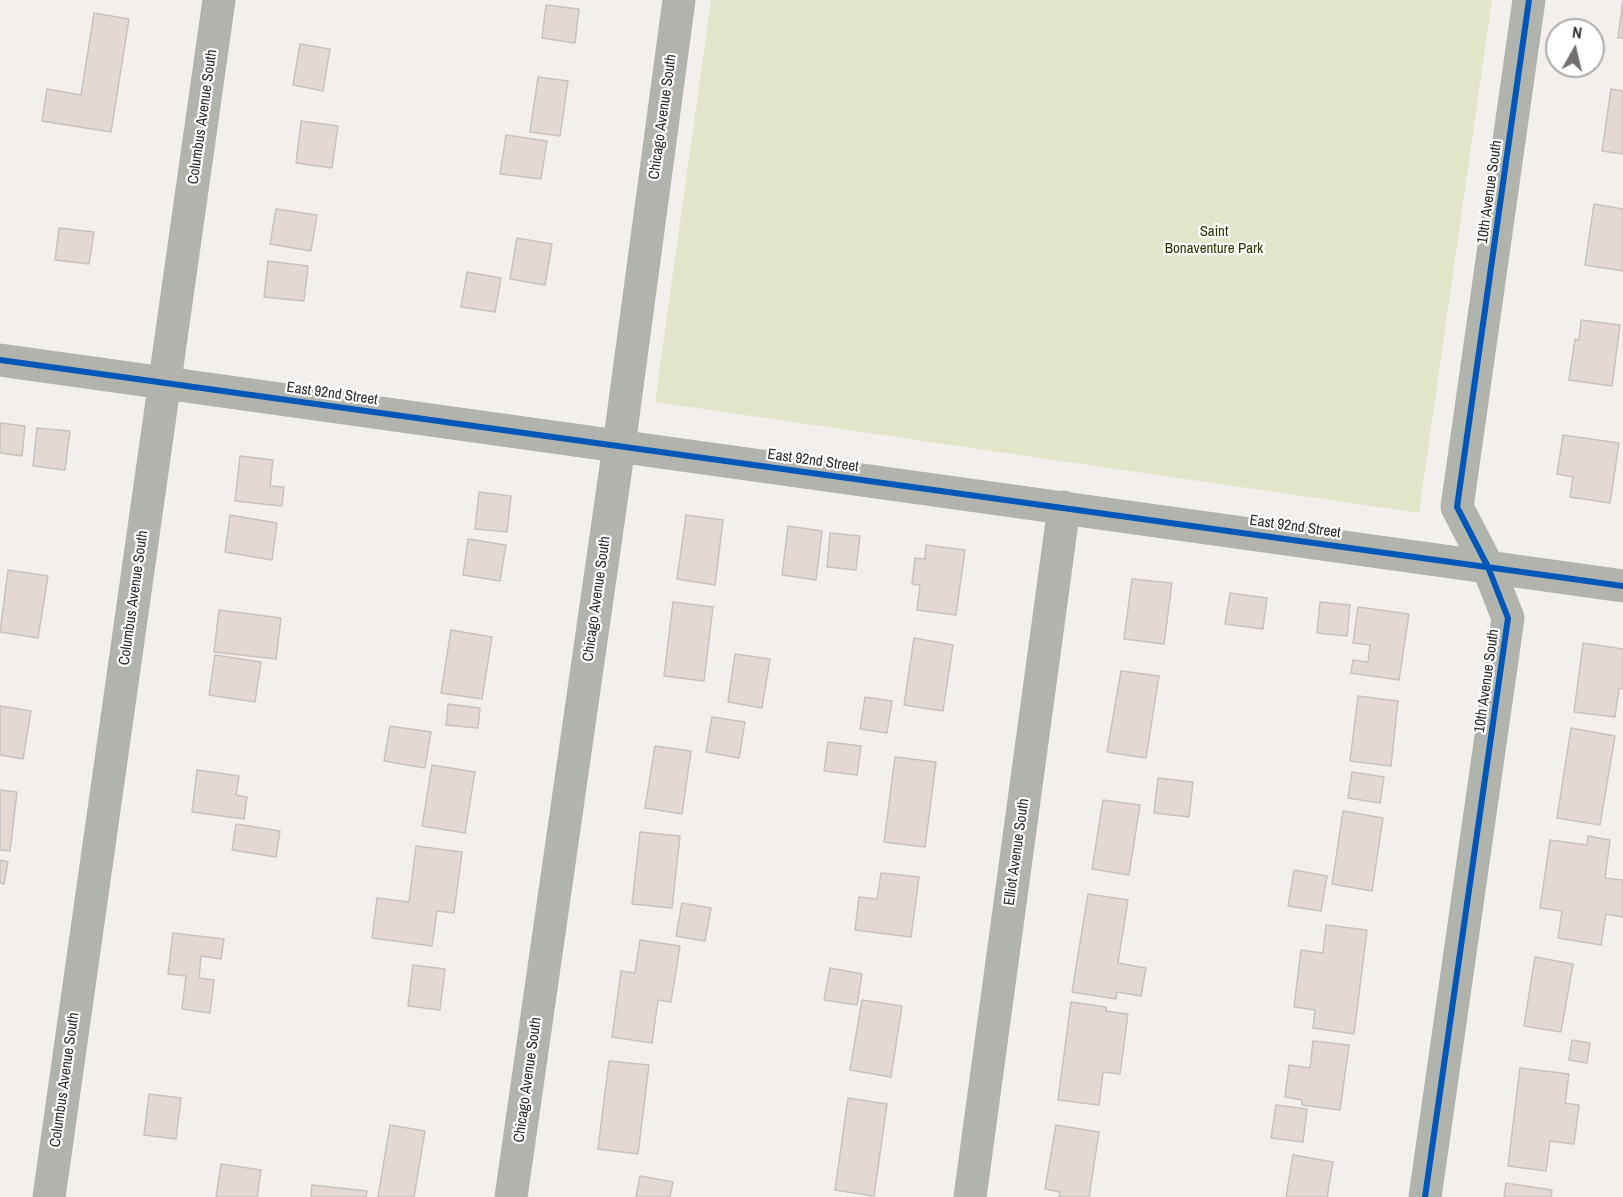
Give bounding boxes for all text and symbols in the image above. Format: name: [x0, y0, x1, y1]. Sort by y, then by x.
north arrow: [1545, 18, 1605, 78]
text: N: [1571, 21, 1583, 44]
street label: Columbus Avenue South: [185, 48, 221, 186]
street label: Chicago Avenue South: [645, 53, 681, 181]
street label: 10th Avenue South: [1474, 139, 1506, 245]
park label: Saint Bonaventure Park: [1165, 223, 1263, 258]
street label: East 92nd Street: [285, 379, 379, 409]
street label: East 92nd Street: [766, 446, 860, 476]
street label: East 92nd Street: [1248, 512, 1342, 542]
street label: Columbus Avenue South: [116, 529, 152, 667]
street label: Chicago Avenue South: [579, 535, 615, 663]
street label: 10th Avenue South: [1471, 628, 1503, 734]
street label: Elliot Avenue South: [1001, 797, 1033, 907]
street label: Columbus Avenue South: [47, 1011, 83, 1149]
street label: Chicago Avenue South: [510, 1016, 546, 1144]

